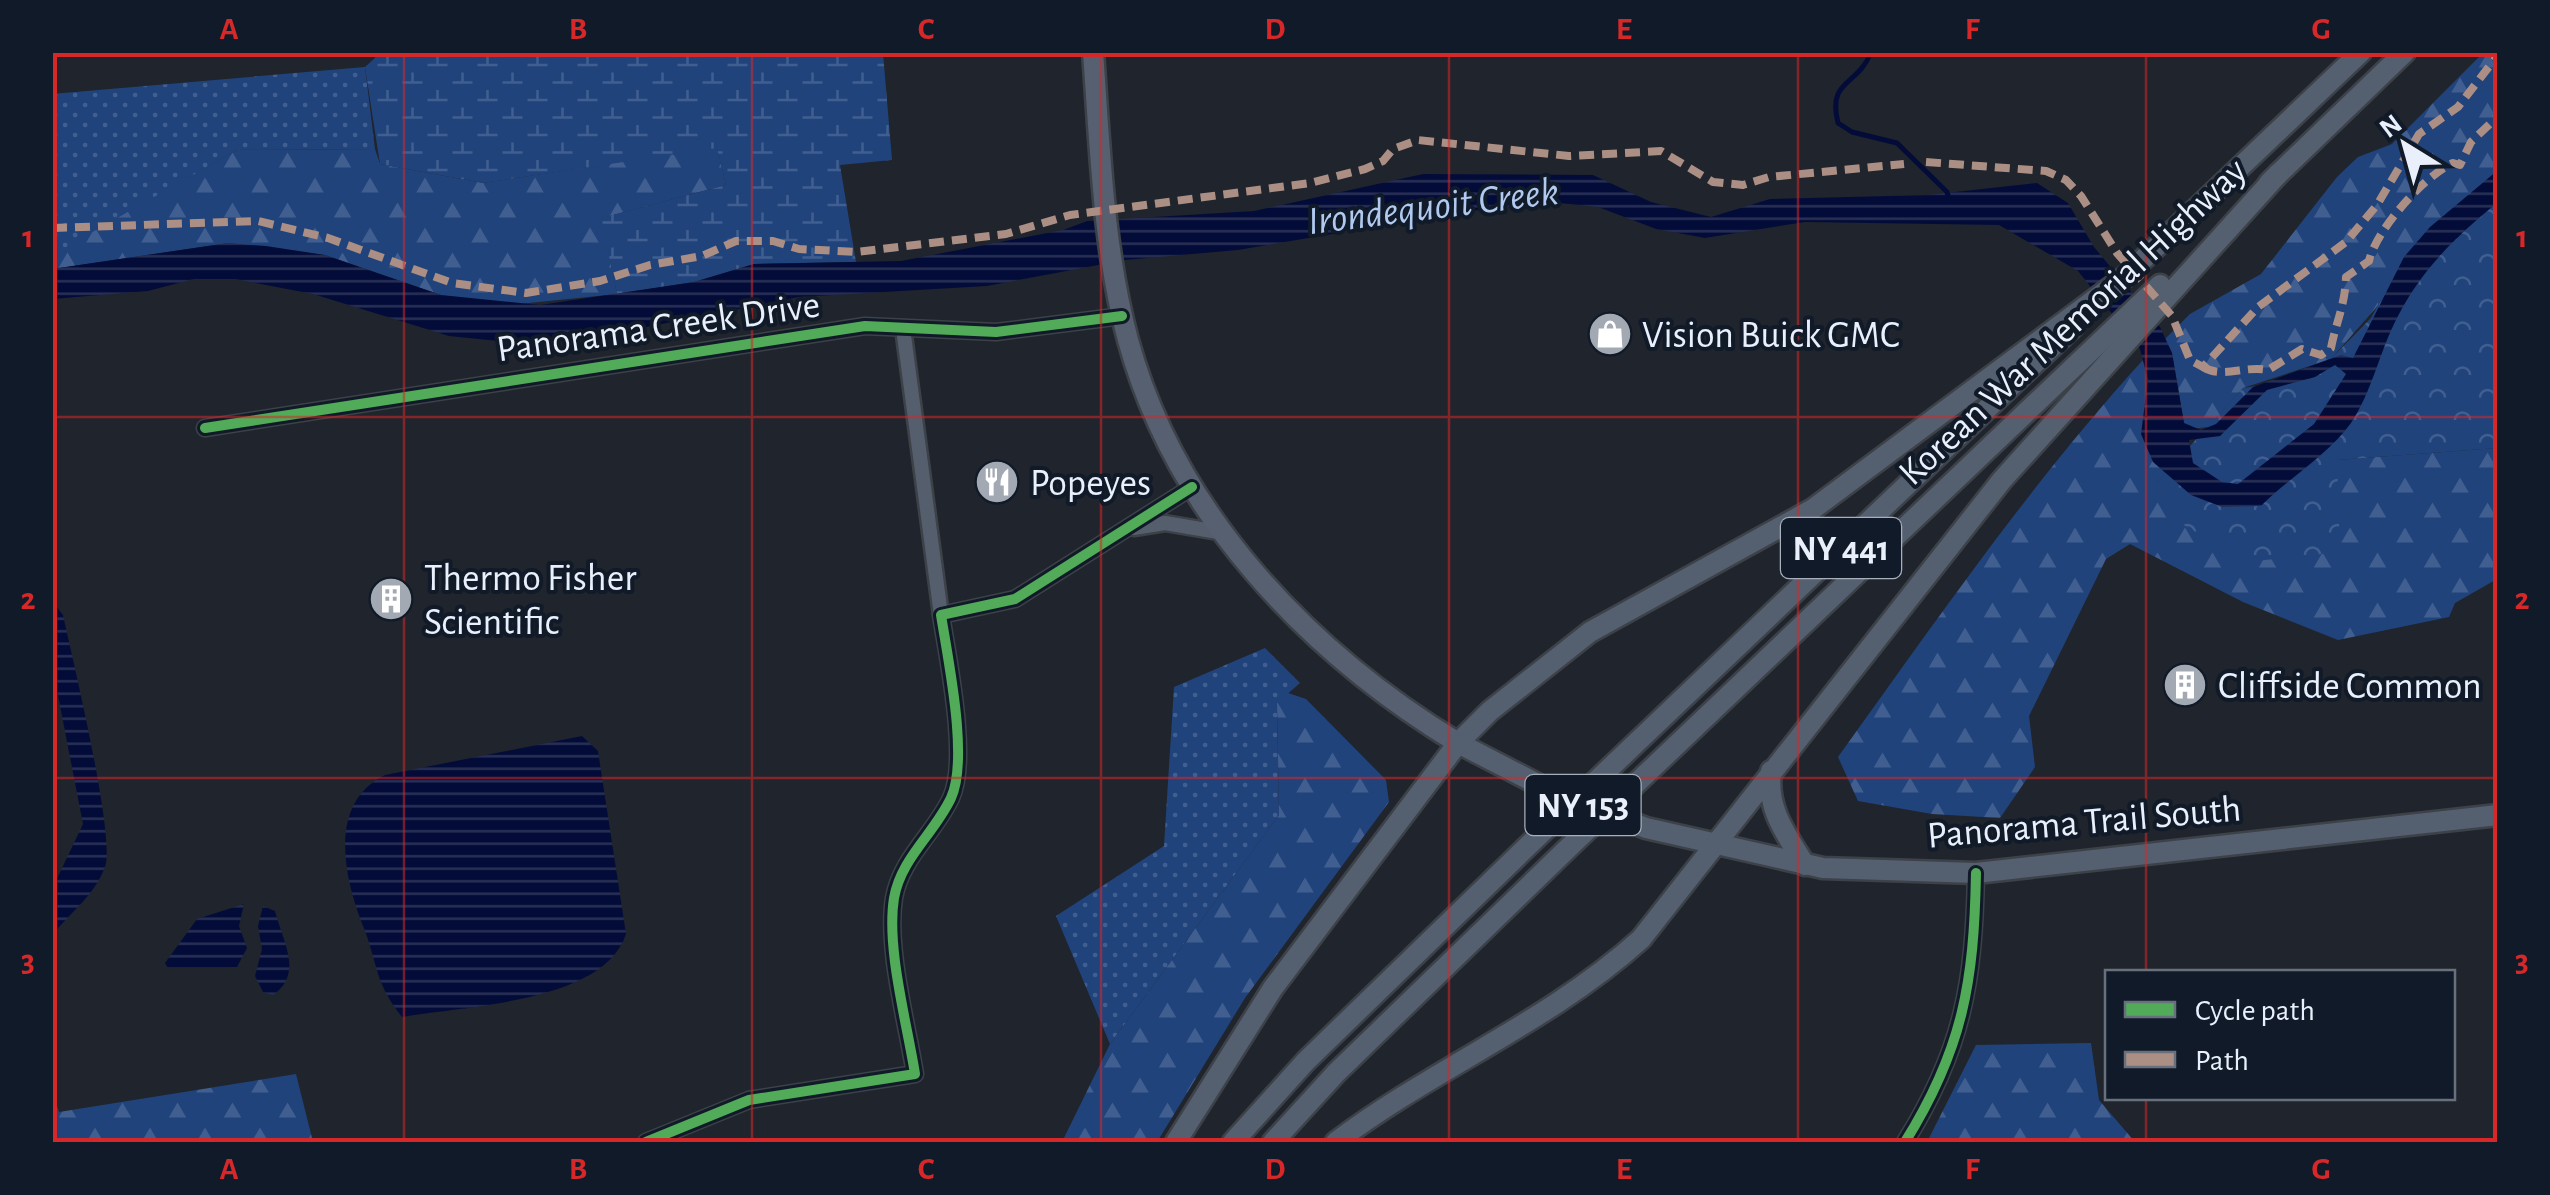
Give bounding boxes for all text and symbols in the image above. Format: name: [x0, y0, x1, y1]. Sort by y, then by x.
text: A: [219, 13, 239, 45]
text: B: [569, 13, 587, 45]
text: C: [918, 13, 935, 45]
text: D: [1265, 13, 1286, 45]
text: E: [1616, 13, 1632, 45]
text: F: [1965, 13, 1981, 45]
text: G: [2311, 13, 2331, 45]
north arrow: [2355, 95, 2455, 195]
text: N: [2375, 110, 2407, 144]
street label: Korean War Memorial Highway: [1892, 152, 2254, 493]
water label: Irondequoit Creek: [1306, 172, 1561, 242]
text: 1: [22, 221, 34, 253]
text: 1: [2516, 221, 2528, 253]
street label: Panorama Creek Drive: [494, 286, 822, 369]
shop icon: Vision Buick GMC: [1587, 311, 1633, 357]
place label: Vision Buick GMC: [1642, 317, 1900, 355]
restaurant icon: Popeyes: [974, 459, 1020, 505]
place label: Popeyes: [1030, 465, 1151, 503]
road number: NY 441: [1781, 518, 1901, 578]
place label: Thermo Fisher Scientific: [424, 560, 637, 642]
building icon: Thermo Fisher Scientific: [368, 576, 414, 622]
text: 2: [20, 583, 36, 615]
text: 2: [2514, 583, 2530, 615]
building icon: Cliffside Common: [2162, 662, 2208, 708]
place label: Cliffside Common: [2218, 668, 2482, 706]
road number: NY 153: [1526, 775, 1640, 835]
street label: Panorama Trail South: [1926, 790, 2243, 856]
text: 3: [21, 945, 35, 977]
text: 3: [2515, 945, 2529, 977]
legend: [2105, 970, 2455, 1100]
text: Cycle path: [2195, 996, 2315, 1026]
text: Path: [2195, 1046, 2249, 1076]
text: A: [219, 1153, 239, 1185]
text: B: [569, 1153, 587, 1185]
text: C: [918, 1153, 935, 1185]
text: D: [1265, 1153, 1286, 1185]
text: E: [1616, 1153, 1632, 1185]
text: F: [1965, 1153, 1981, 1185]
text: G: [2311, 1153, 2331, 1185]

